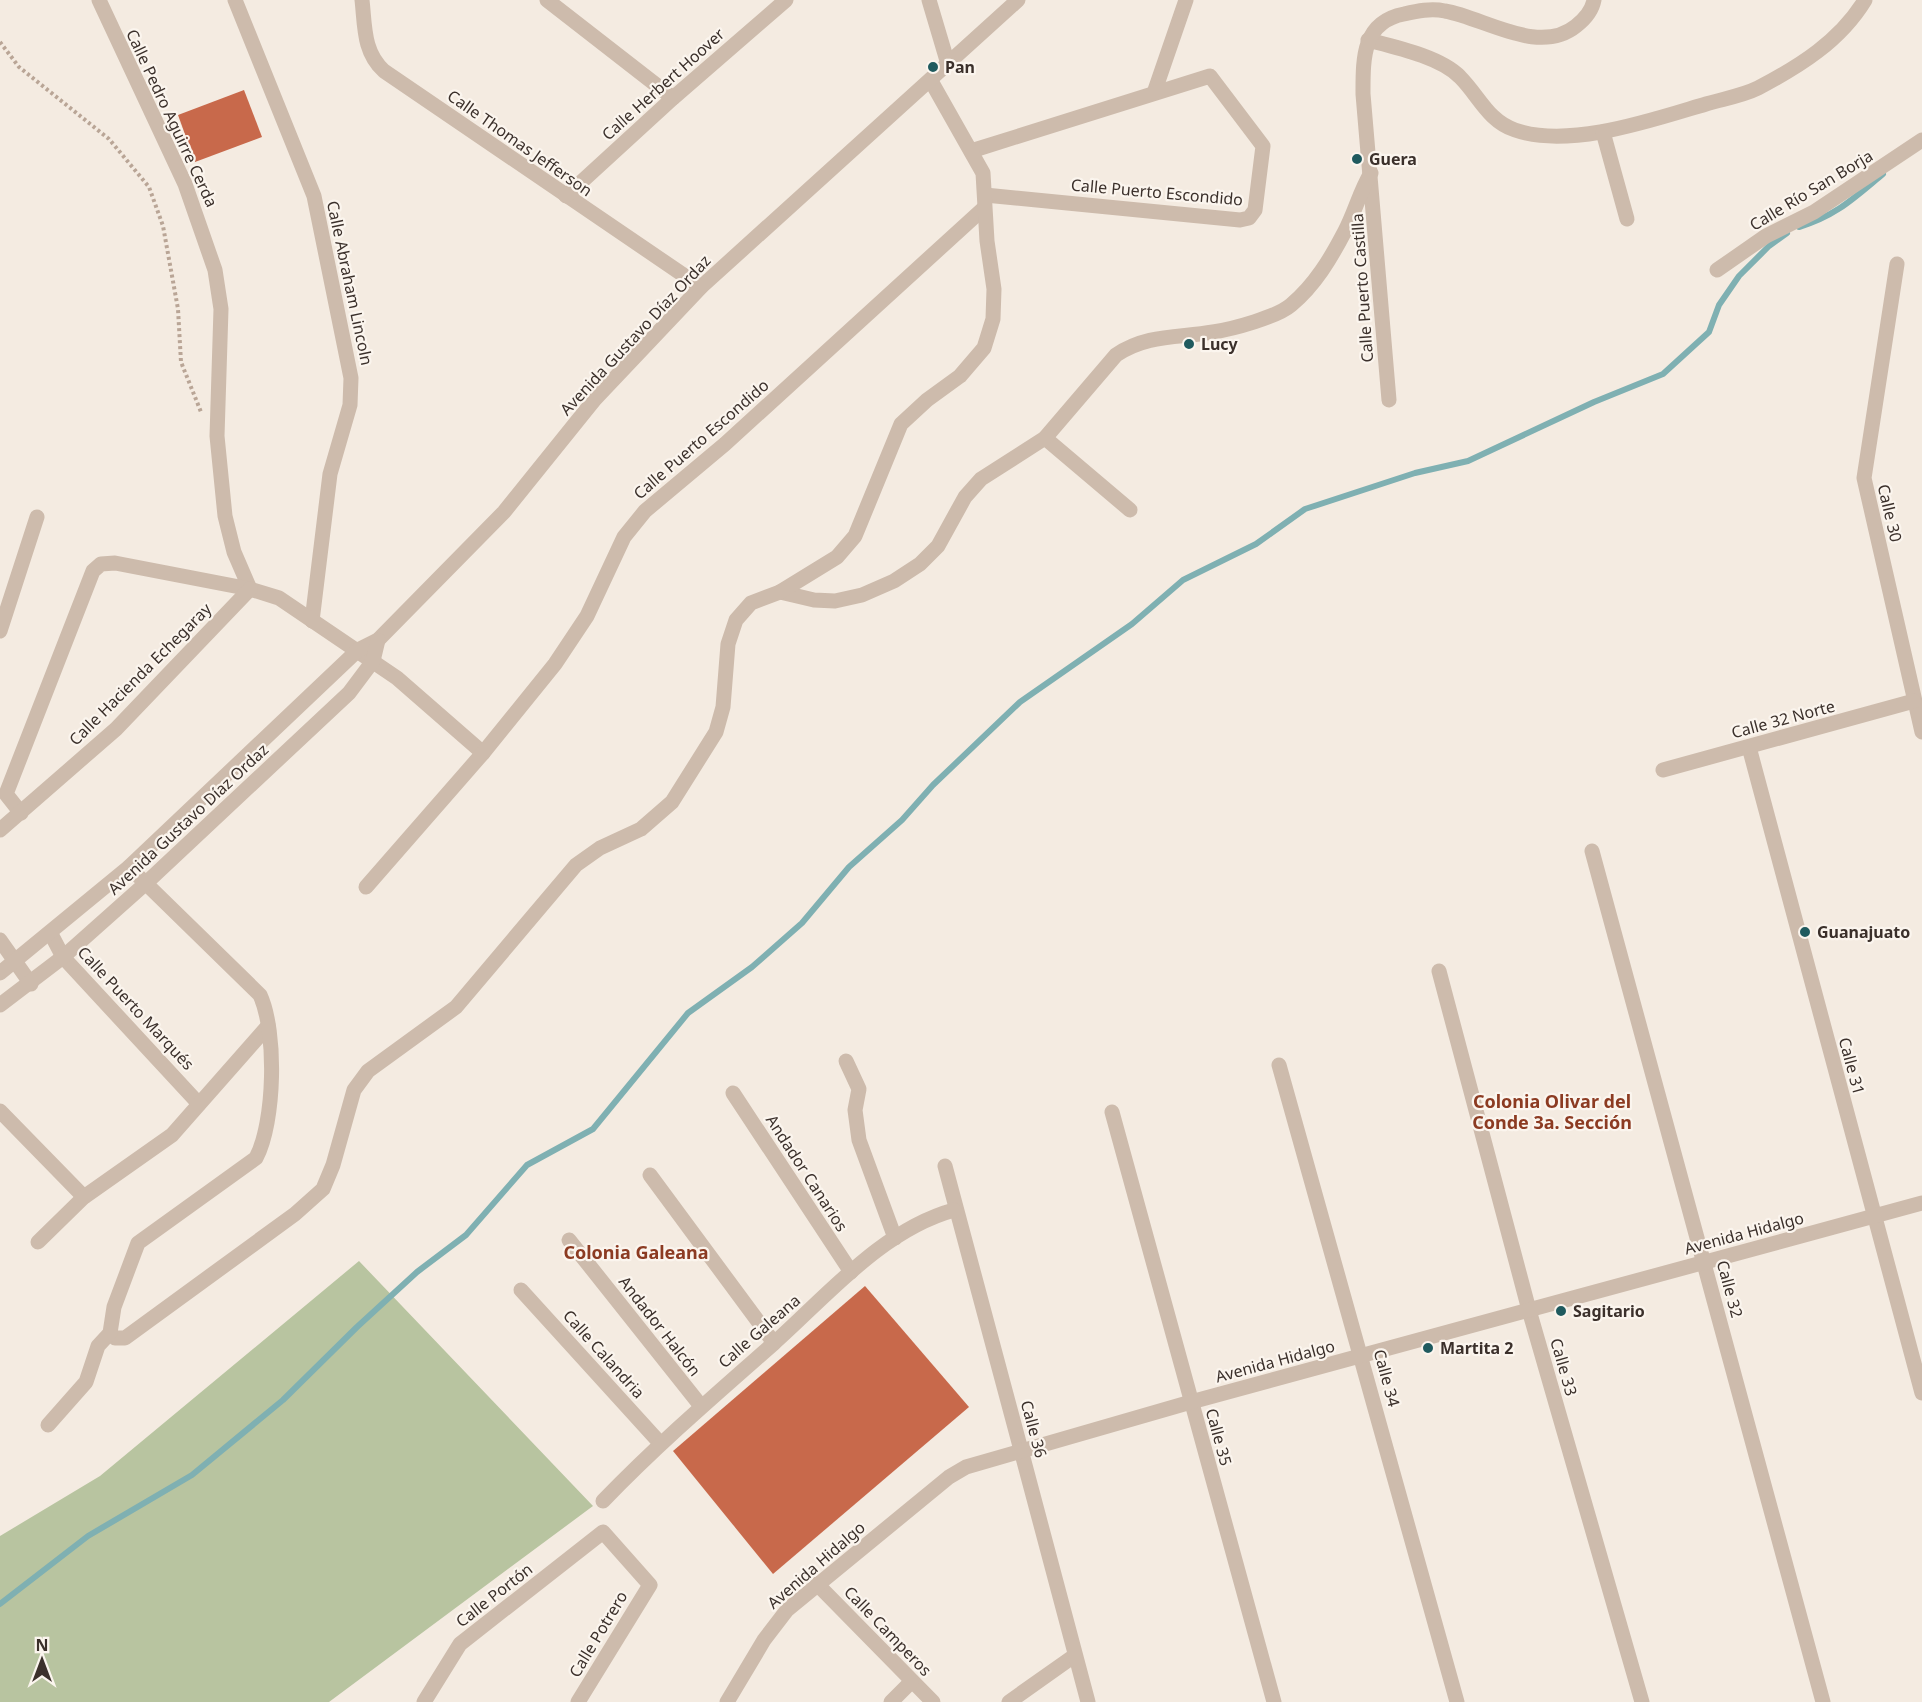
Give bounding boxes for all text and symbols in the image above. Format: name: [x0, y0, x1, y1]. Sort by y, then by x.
street label: Calle Herbert Hoover: [597, 23, 729, 145]
street label: Calle Pedro Aguirre Cerda: [121, 26, 223, 210]
place label: Pan: [945, 56, 975, 78]
marker: Pan: [926, 60, 940, 74]
street label: Calle Thomas Jefferson: [443, 85, 597, 201]
street label: Calle Río San Borja: [1745, 145, 1877, 235]
place label: Guera: [1369, 148, 1417, 170]
marker: Guera: [1350, 152, 1364, 166]
street label: Calle Puerto Escondido: [1070, 174, 1244, 210]
street label: Calle Abraham Lincoln: [322, 199, 378, 367]
street label: Calle Puerto Castilla: [1346, 213, 1378, 363]
street label: Avenida Gustavo Díaz Ordaz: [555, 250, 715, 420]
place label: Lucy: [1201, 333, 1239, 355]
marker: Lucy: [1182, 337, 1196, 351]
street label: Calle Puerto Escondido: [629, 374, 773, 504]
street label: Calle 30: [1873, 482, 1907, 544]
street label: Calle Hacienda Echegaray: [64, 597, 217, 750]
street label: Calle 32 Norte: [1729, 695, 1837, 743]
street label: Avenida Gustavo Díaz Ordaz: [103, 739, 273, 899]
place label: Guanajuato: [1817, 921, 1910, 943]
marker: Guanajuato: [1798, 925, 1812, 939]
street label: Calle Puerto Marqués: [73, 941, 199, 1075]
street label: Calle 31: [1834, 1035, 1870, 1097]
district label: Colonia Olivar del Conde 3a. Sección: [1472, 1089, 1632, 1134]
street label: Andador Canarios: [761, 1110, 853, 1236]
street label: Avenida Hidalgo: [1682, 1206, 1806, 1260]
district label: Colonia Galeana: [563, 1240, 709, 1264]
street label: Calle 32: [1712, 1258, 1748, 1320]
street label: Andador Halcón: [614, 1271, 706, 1381]
street label: Calle Galeana: [713, 1289, 805, 1373]
place label: Sagitario: [1573, 1300, 1645, 1322]
marker: Sagitario: [1554, 1304, 1568, 1318]
street label: Calle Calandria: [558, 1305, 650, 1403]
street label: Avenida Hidalgo: [1213, 1334, 1337, 1388]
street label: Calle 33: [1545, 1336, 1583, 1398]
place label: Martita 2: [1440, 1337, 1513, 1359]
marker: Martita 2: [1421, 1341, 1435, 1355]
street label: Calle 34: [1369, 1347, 1405, 1409]
street label: Calle 36: [1016, 1398, 1052, 1460]
street label: Calle 35: [1201, 1406, 1237, 1468]
street label: Avenida Hidalgo: [762, 1516, 870, 1614]
street label: Calle Portón: [451, 1558, 537, 1632]
street label: Calle Camperos: [839, 1581, 937, 1681]
street label: Calle Potrero: [564, 1587, 632, 1681]
north arrow: [12, 1630, 72, 1690]
text: N: [35, 1634, 49, 1656]

